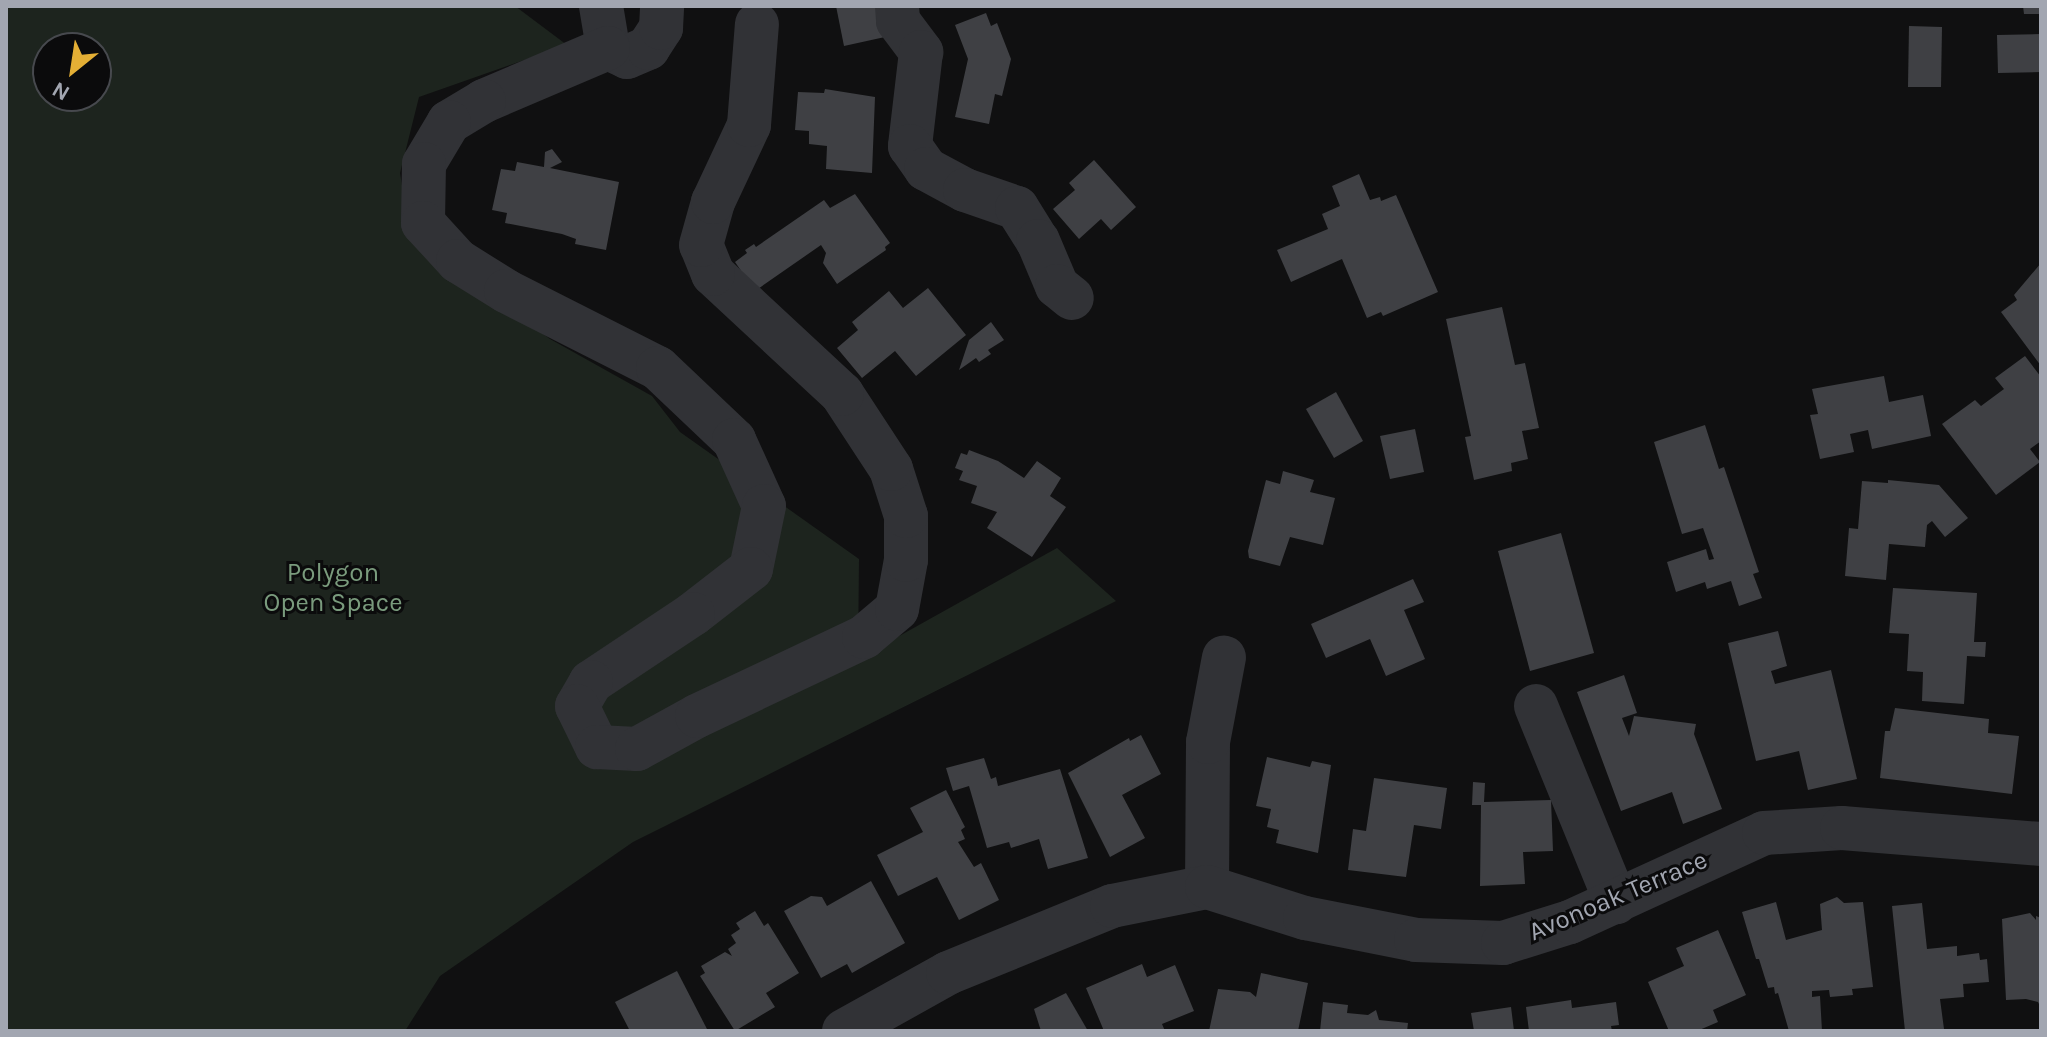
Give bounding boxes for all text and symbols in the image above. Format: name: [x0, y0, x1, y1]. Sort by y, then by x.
north arrow: [32, 32, 112, 112]
text: N: [48, 76, 74, 106]
park label: Polygon Open Space: [263, 557, 403, 618]
street label: Avonoak Terrace: [1524, 844, 1712, 948]

